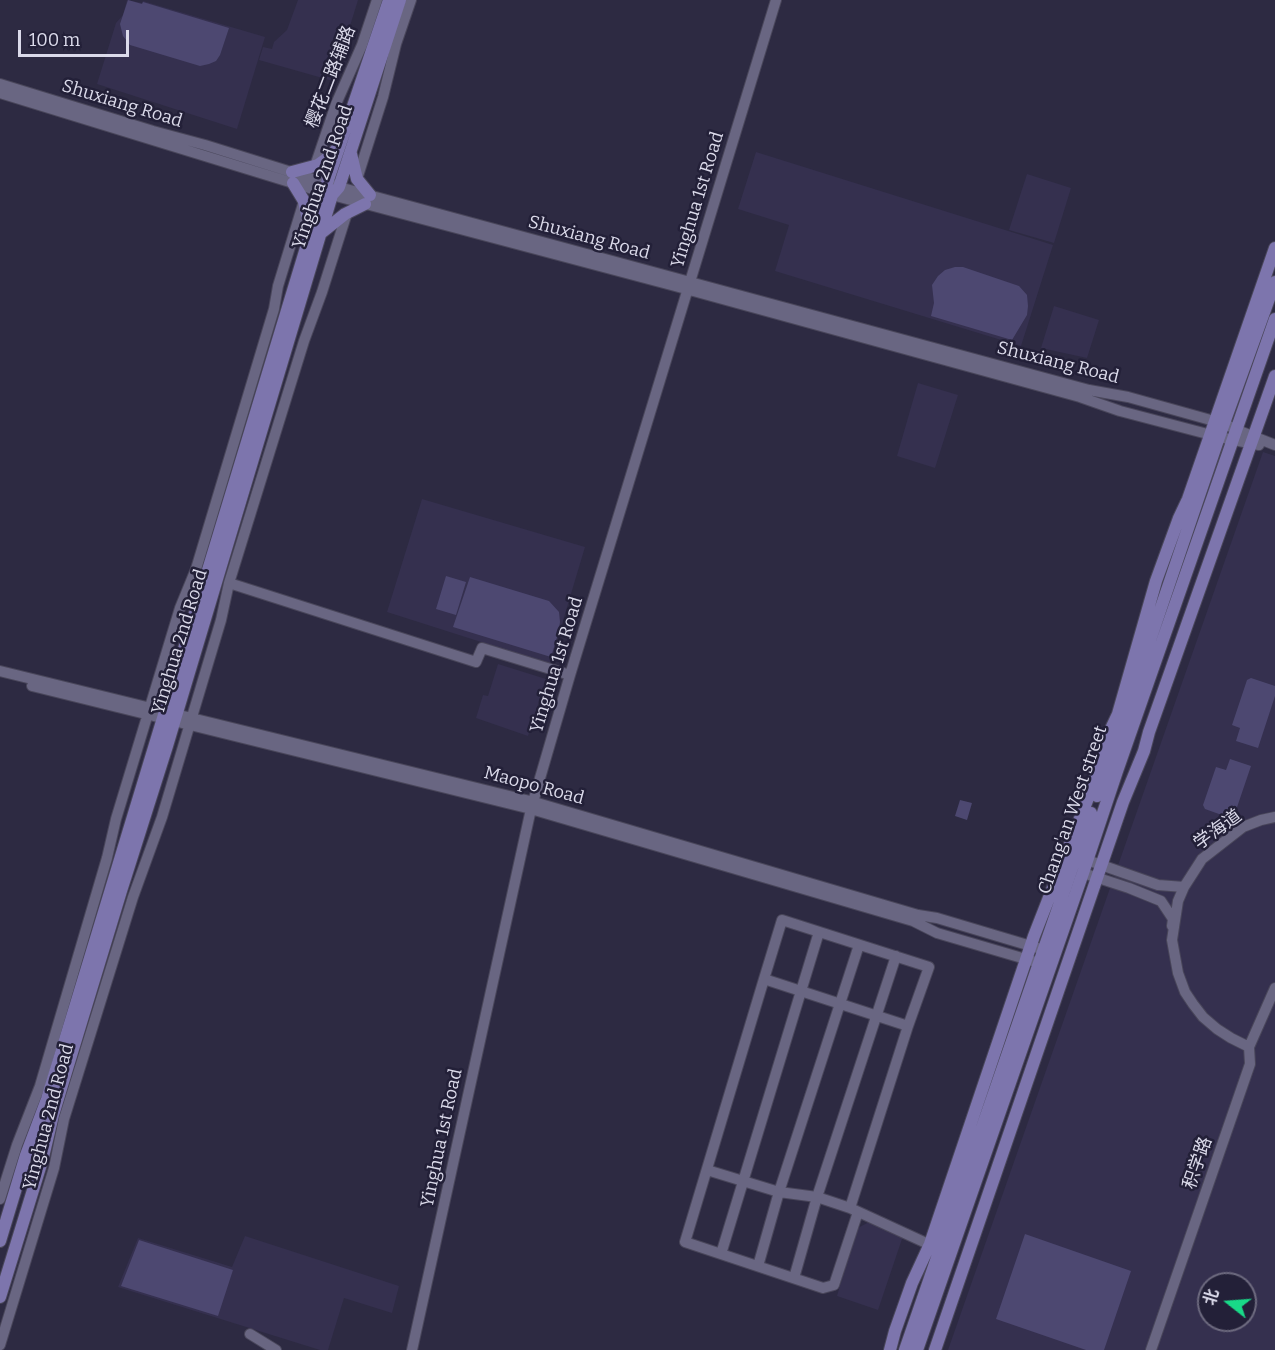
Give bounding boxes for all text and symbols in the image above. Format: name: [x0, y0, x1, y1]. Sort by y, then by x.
scale bar: [21, 18, 132, 56]
street label: 樱花二路辅路: [302, 23, 360, 131]
text: 100 m: [29, 29, 80, 51]
street label: Shuxiang Road: [59, 75, 185, 133]
street label: Yinghua 2nd Road: [288, 102, 358, 252]
street label: Yinghua 1st Road: [667, 129, 729, 271]
street label: Shuxiang Road: [526, 211, 652, 265]
street label: Shuxiang Road: [995, 337, 1121, 389]
street label: Yinghua 2nd Road: [148, 567, 212, 717]
street label: Yinghua 1st Road: [526, 594, 588, 736]
street label: Chang'an West street: [1034, 723, 1112, 897]
street label: Maopo Road: [481, 762, 587, 810]
street label: 学海道: [1190, 805, 1246, 855]
street label: Yinghua 2nd Road: [19, 1041, 79, 1193]
street label: Yinghua 1st Road: [417, 1067, 467, 1209]
street label: 积学路: [1179, 1134, 1217, 1192]
north arrow: [1197, 1272, 1257, 1332]
text: 北: [1200, 1287, 1223, 1308]

